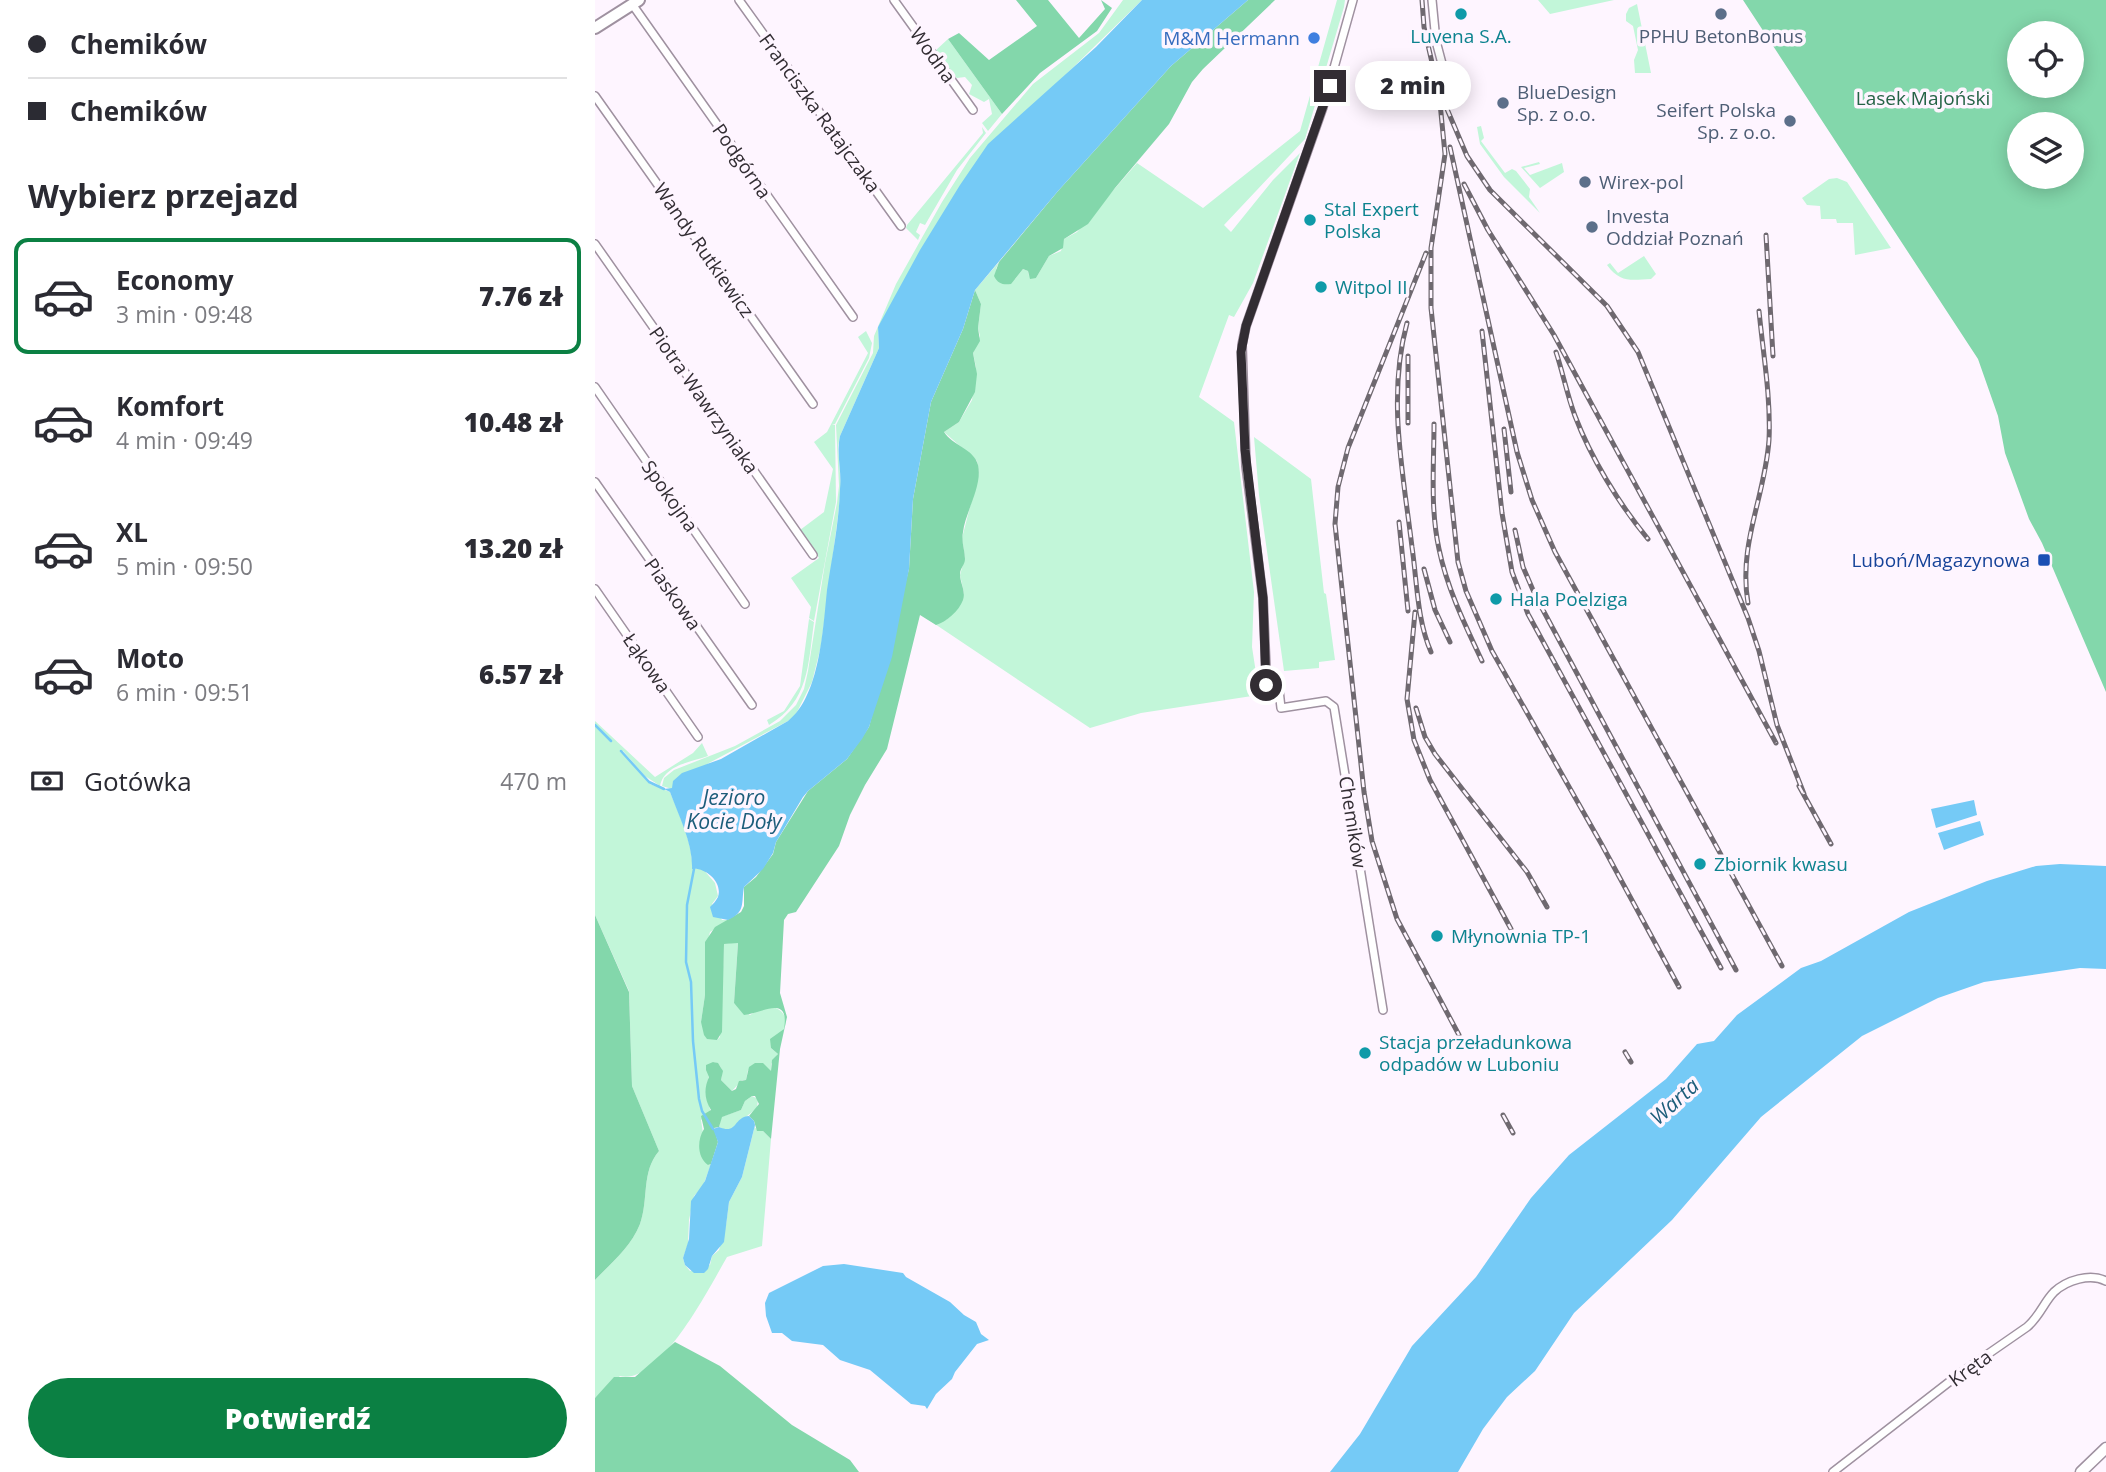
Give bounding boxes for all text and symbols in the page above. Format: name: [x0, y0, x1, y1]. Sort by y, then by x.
marker: Luvena S.A.: [1453, 6, 1469, 22]
marker: PPHU BetonBonus: [1713, 6, 1729, 22]
map controls: [2007, 21, 2084, 189]
button: locate: [2007, 21, 2084, 98]
street label: Wodna: [904, 22, 962, 88]
place label: Luvena S.A.: [1410, 23, 1512, 49]
place label: PPHU BetonBonus: [1639, 23, 1803, 49]
place label: M&M Hermann: [1163, 25, 1300, 51]
text: Chemików: [70, 26, 207, 62]
street label: Franciszka Ratajczaka: [753, 28, 887, 198]
marker: M&M Hermann: [1306, 30, 1322, 46]
callout: 2 min: [1355, 62, 1470, 110]
text: 2 min: [1380, 69, 1446, 101]
route end: [1314, 70, 1346, 102]
place label: BlueDesign Sp. z o.o.: [1517, 79, 1617, 127]
park label: Lasek Majoński: [1856, 85, 1990, 111]
text: Chemików: [70, 93, 207, 129]
marker: BlueDesign Sp. z o.o.: [1495, 95, 1511, 111]
place label: Seifert Polska Sp. z o.o.: [1656, 97, 1776, 145]
button: layers: [2007, 112, 2084, 189]
marker: Seifert Polska Sp. z o.o.: [1782, 113, 1798, 129]
street label: Podgórna: [707, 118, 777, 204]
place label: Wirex-pol: [1599, 169, 1684, 195]
text: Wybierz przejazd: [28, 174, 299, 217]
marker: Wirex-pol: [1577, 174, 1593, 190]
street label: Wandy Rutkiewicz: [648, 177, 760, 323]
place label: Stal Expert Polska: [1324, 196, 1419, 244]
place label: Investa Oddział Poznań: [1606, 203, 1744, 251]
marker: Stal Expert Polska: [1302, 212, 1318, 228]
marker: Investa Oddział Poznań: [1584, 219, 1600, 235]
text: Economy: [116, 262, 234, 298]
icon: car: [32, 265, 95, 328]
place label: Witpol II: [1335, 274, 1408, 300]
text: 7.76 zł: [479, 278, 563, 314]
marker: Witpol II: [1313, 279, 1329, 295]
text: 3 min · 09:48: [116, 298, 253, 330]
street label: Piotra Wawrzyniaka: [643, 321, 765, 479]
text: Komfort: [116, 388, 224, 424]
icon: car: [32, 391, 95, 454]
text: 10.48 zł: [464, 404, 563, 440]
text: 4 min · 09:49: [116, 424, 253, 456]
street label: Spokojna: [636, 455, 704, 537]
text: XL: [116, 514, 148, 550]
icon: car: [32, 517, 95, 580]
text: 13.20 zł: [464, 530, 563, 566]
place label: Luboń/Magazynowa: [1851, 547, 2030, 573]
text: 5 min · 09:50: [116, 550, 253, 582]
marker: Luboń/Magazynowa: [2036, 552, 2052, 568]
street label: Piaskowa: [639, 553, 707, 635]
place label: Hala Poelziga: [1510, 586, 1628, 612]
marker: Hala Poelziga: [1488, 591, 1504, 607]
street label: Łąkowa: [617, 628, 677, 698]
text: Moto: [116, 640, 184, 676]
icon: car: [32, 643, 95, 706]
text: 6.57 zł: [479, 656, 563, 692]
route start: [1250, 669, 1282, 701]
text: 6 min · 09:51: [116, 676, 253, 708]
icon: cash: [28, 762, 66, 800]
text: Gotówka: [84, 763, 192, 799]
text: 470 m: [500, 765, 567, 797]
street label: Chemików: [1333, 774, 1373, 870]
water label: Jezioro Kocie Doły: [686, 783, 783, 835]
place label: Zbiornik kwasu: [1714, 851, 1848, 877]
marker: Zbiornik kwasu: [1692, 856, 1708, 872]
place label: Młynownia TP-1: [1451, 923, 1591, 949]
marker: Młynownia TP-1: [1429, 928, 1445, 944]
place label: Stacja przeładunkowa odpadów w Luboniu: [1379, 1029, 1572, 1077]
marker: Stacja przeładunkowa odpadów w Luboniu: [1357, 1045, 1373, 1061]
water label: Warta: [1643, 1071, 1705, 1130]
street label: Kręta: [1943, 1344, 1997, 1392]
button: Potwierdź: [28, 1378, 567, 1458]

